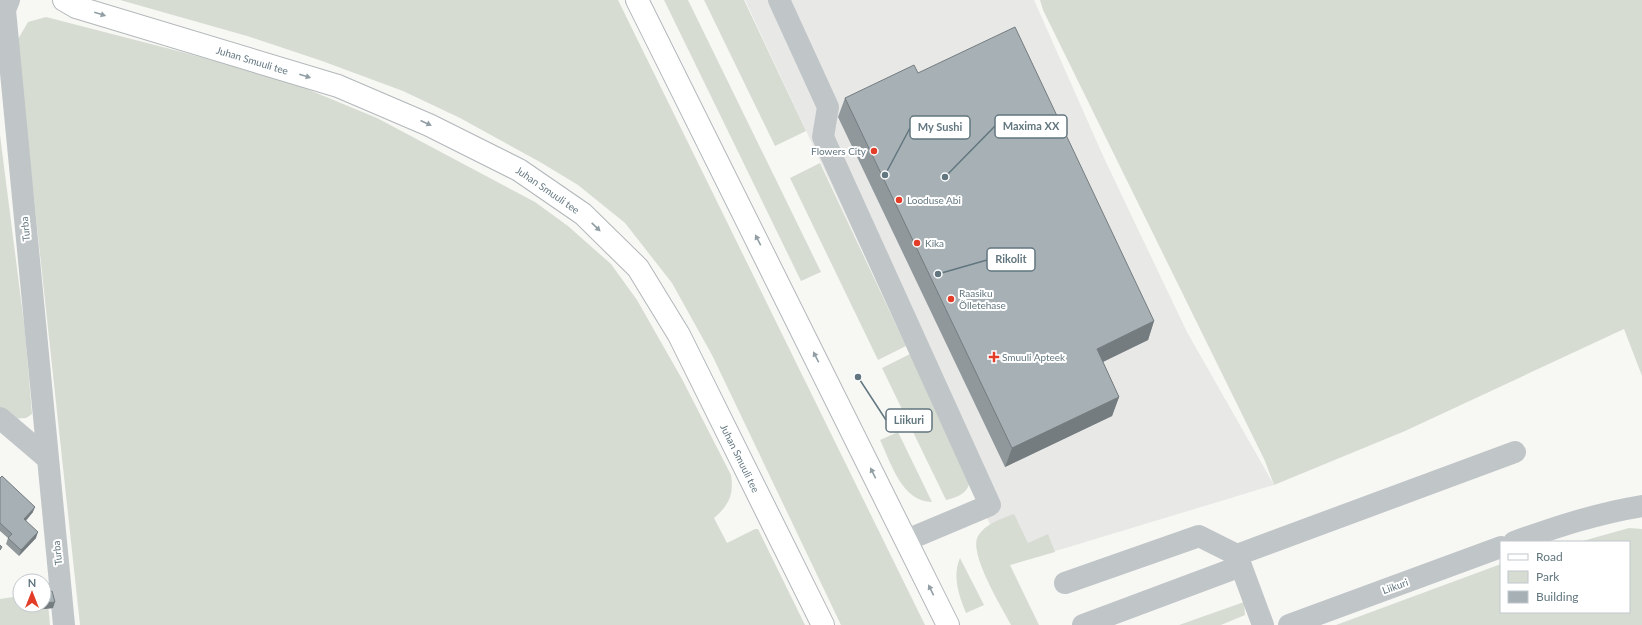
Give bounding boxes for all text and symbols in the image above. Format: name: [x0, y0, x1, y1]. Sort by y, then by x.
one-way arrow: [94, 11, 106, 17]
street label: Juhan Smuuli tee: [215, 44, 290, 77]
one-way arrow: [299, 73, 311, 79]
callout: Maxima XX: [995, 115, 1067, 138]
callout: My Sushi: [910, 116, 970, 139]
text: Maxima XX: [1003, 119, 1060, 132]
one-way arrow: [420, 120, 431, 126]
text: My Sushi: [918, 120, 962, 133]
place label: Flowers City: [811, 145, 867, 157]
marker: Flowers City: [869, 146, 879, 156]
street label: Juhan Smuuli tee: [514, 164, 582, 216]
place label: Looduse Abi: [907, 194, 961, 206]
marker: Looduse Abi: [894, 195, 904, 205]
street label: Turba: [18, 216, 32, 242]
one-way arrow: [591, 222, 601, 231]
one-way arrow: [754, 235, 761, 246]
place label: Kika: [925, 237, 944, 249]
marker: Kika: [912, 238, 922, 248]
callout: Rikolit: [987, 248, 1035, 271]
text: Rikolit: [995, 252, 1028, 265]
place label: Raasiku Õlletehase: [959, 287, 1006, 311]
marker: Raasiku Õlletehase: [946, 294, 956, 304]
one-way arrow: [812, 351, 819, 362]
place label: Smuuli Apteek: [1002, 351, 1066, 363]
marker: Smuuli Apteek: [989, 352, 999, 362]
callout: Liikuri: [886, 409, 932, 432]
text: Liikuri: [894, 413, 924, 426]
street label: Juhan Smuuli tee: [718, 422, 762, 494]
one-way arrow: [870, 467, 877, 479]
street label: Turba: [50, 540, 64, 566]
legend: [1500, 541, 1630, 613]
text: Road: [1536, 549, 1563, 564]
text: Park: [1536, 569, 1560, 584]
north arrow: [12, 573, 52, 613]
text: N: [28, 576, 36, 589]
street label: Liikuri: [1380, 576, 1410, 596]
one-way arrow: [928, 584, 934, 596]
text: Building: [1536, 589, 1579, 604]

